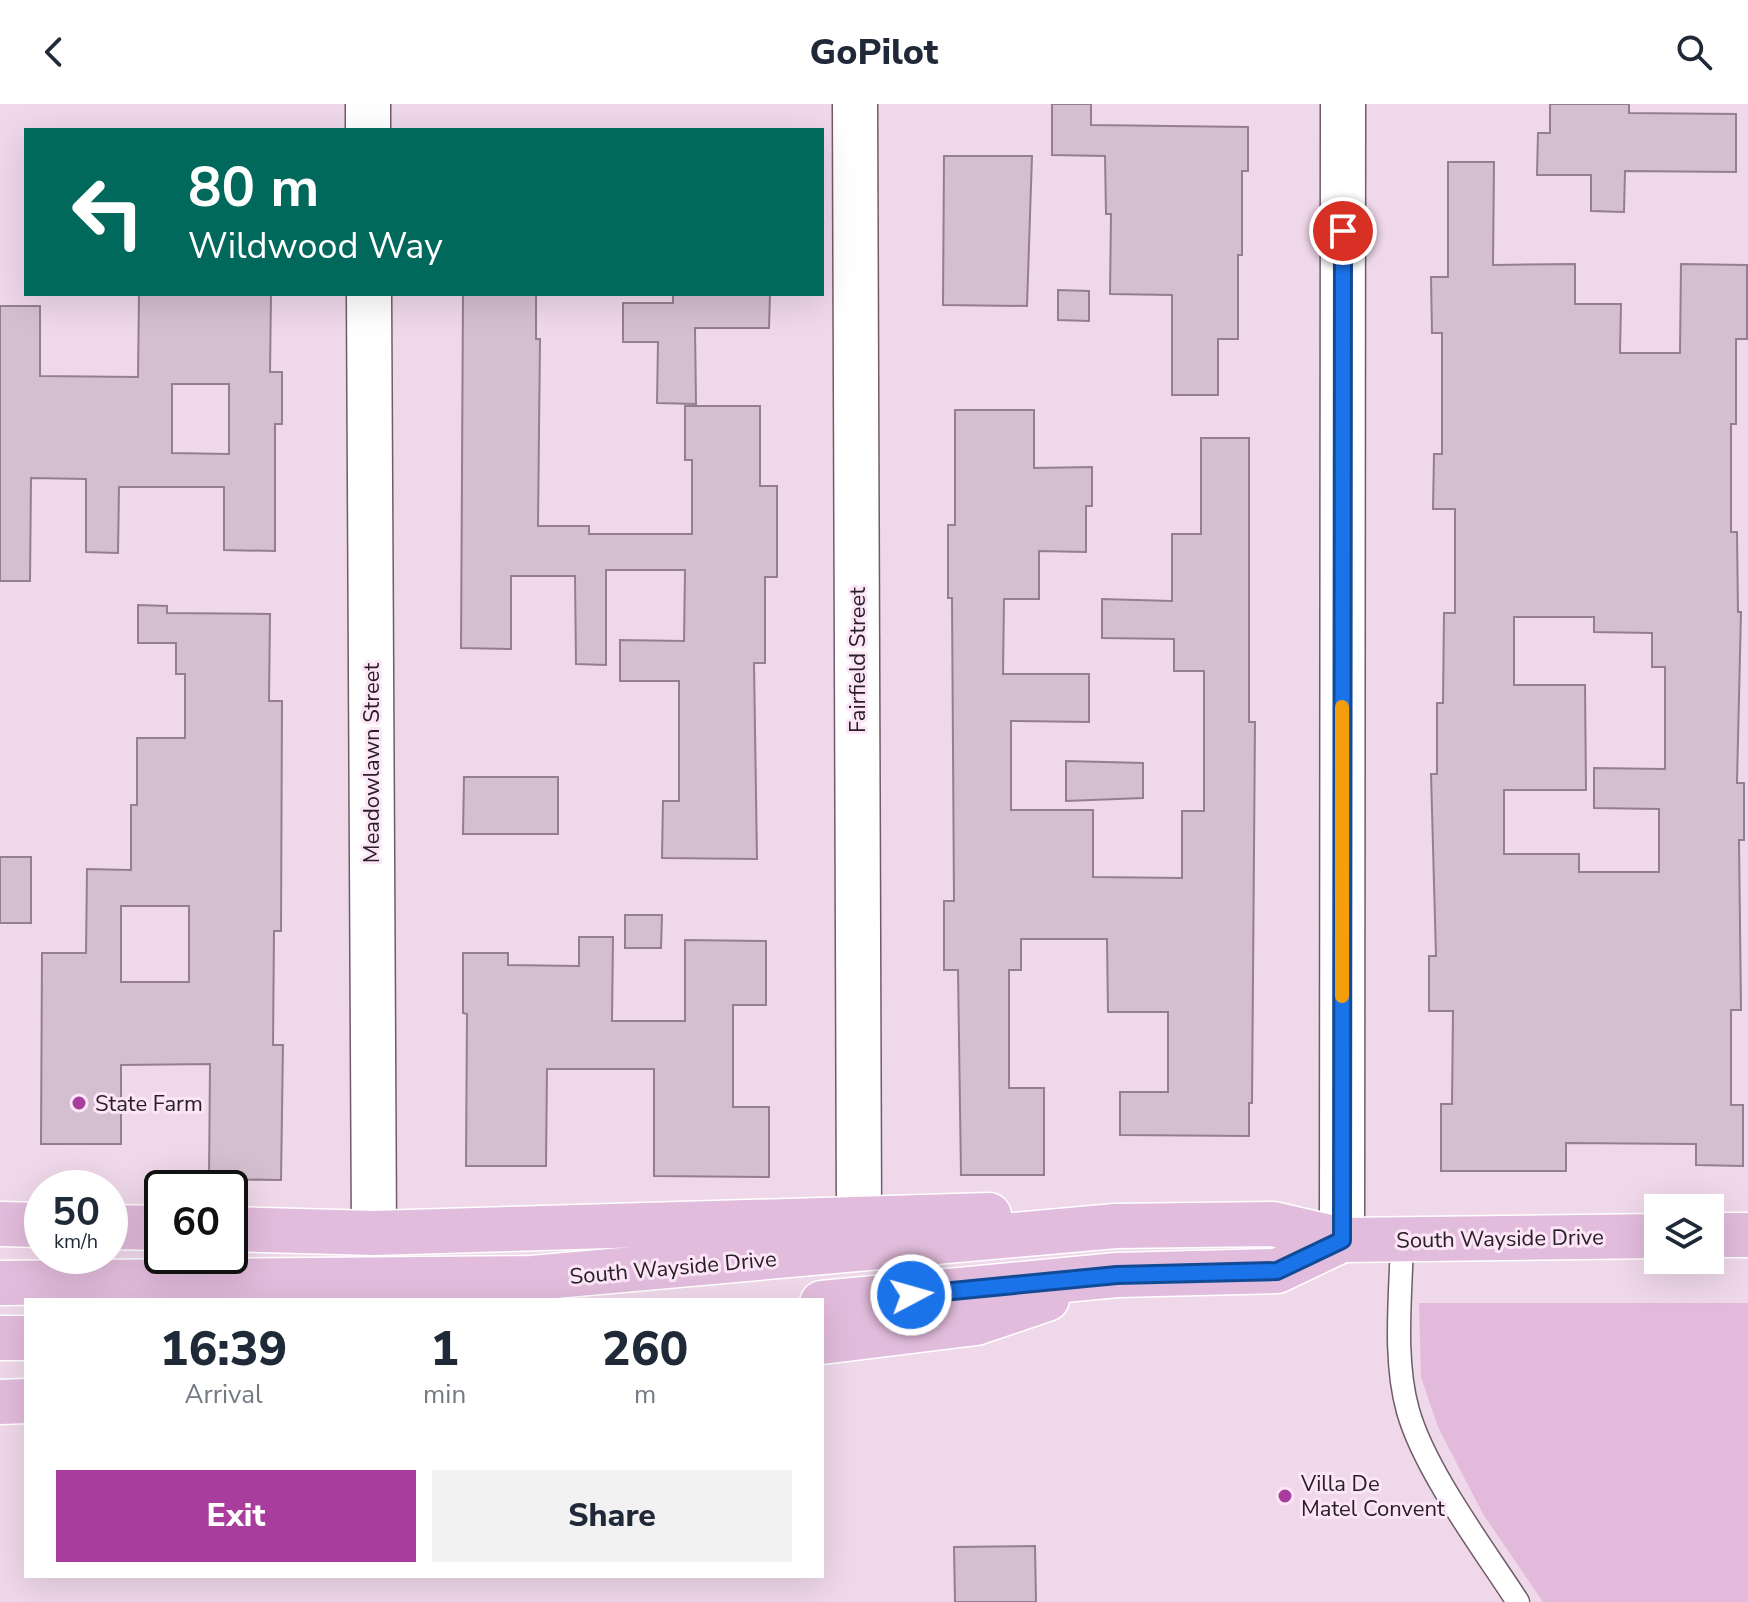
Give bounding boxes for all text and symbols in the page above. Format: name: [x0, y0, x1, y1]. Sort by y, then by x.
text: GoPilot: [810, 28, 938, 77]
icon: back: [32, 30, 76, 74]
icon: search: [1672, 30, 1716, 74]
text: 80 m: [188, 149, 319, 226]
icon: left: [56, 160, 160, 264]
pin: [1309, 197, 1377, 265]
icon: arrive: [1321, 209, 1365, 253]
text: Wildwood Way: [188, 222, 443, 271]
street label: Fairfield Street: [843, 587, 873, 733]
street label: Meadowlawn Street: [357, 663, 387, 863]
place label: State Farm: [95, 1089, 203, 1119]
marker: State Farm: [70, 1094, 88, 1112]
speed limit sign: 60: [144, 1170, 248, 1274]
text: 50: [52, 1185, 100, 1239]
map controls: [1644, 1194, 1724, 1274]
button: layers: [1644, 1194, 1724, 1274]
street label: South Wayside Drive: [1396, 1222, 1604, 1256]
text: km/h: [54, 1228, 98, 1255]
street label: South Wayside Drive: [568, 1244, 778, 1292]
position arrow: [869, 1253, 953, 1337]
text: 16:39: [160, 1316, 287, 1382]
text: 1: [430, 1316, 459, 1382]
text: 260: [602, 1316, 688, 1382]
text: Arrival: [184, 1377, 263, 1412]
text: min: [423, 1377, 466, 1412]
text: m: [634, 1377, 656, 1412]
place label: Villa De Matel Convent: [1300, 1469, 1445, 1524]
button: Exit: [56, 1470, 416, 1562]
button: Share: [432, 1470, 792, 1562]
marker: Villa De Matel Convent: [1276, 1487, 1294, 1505]

